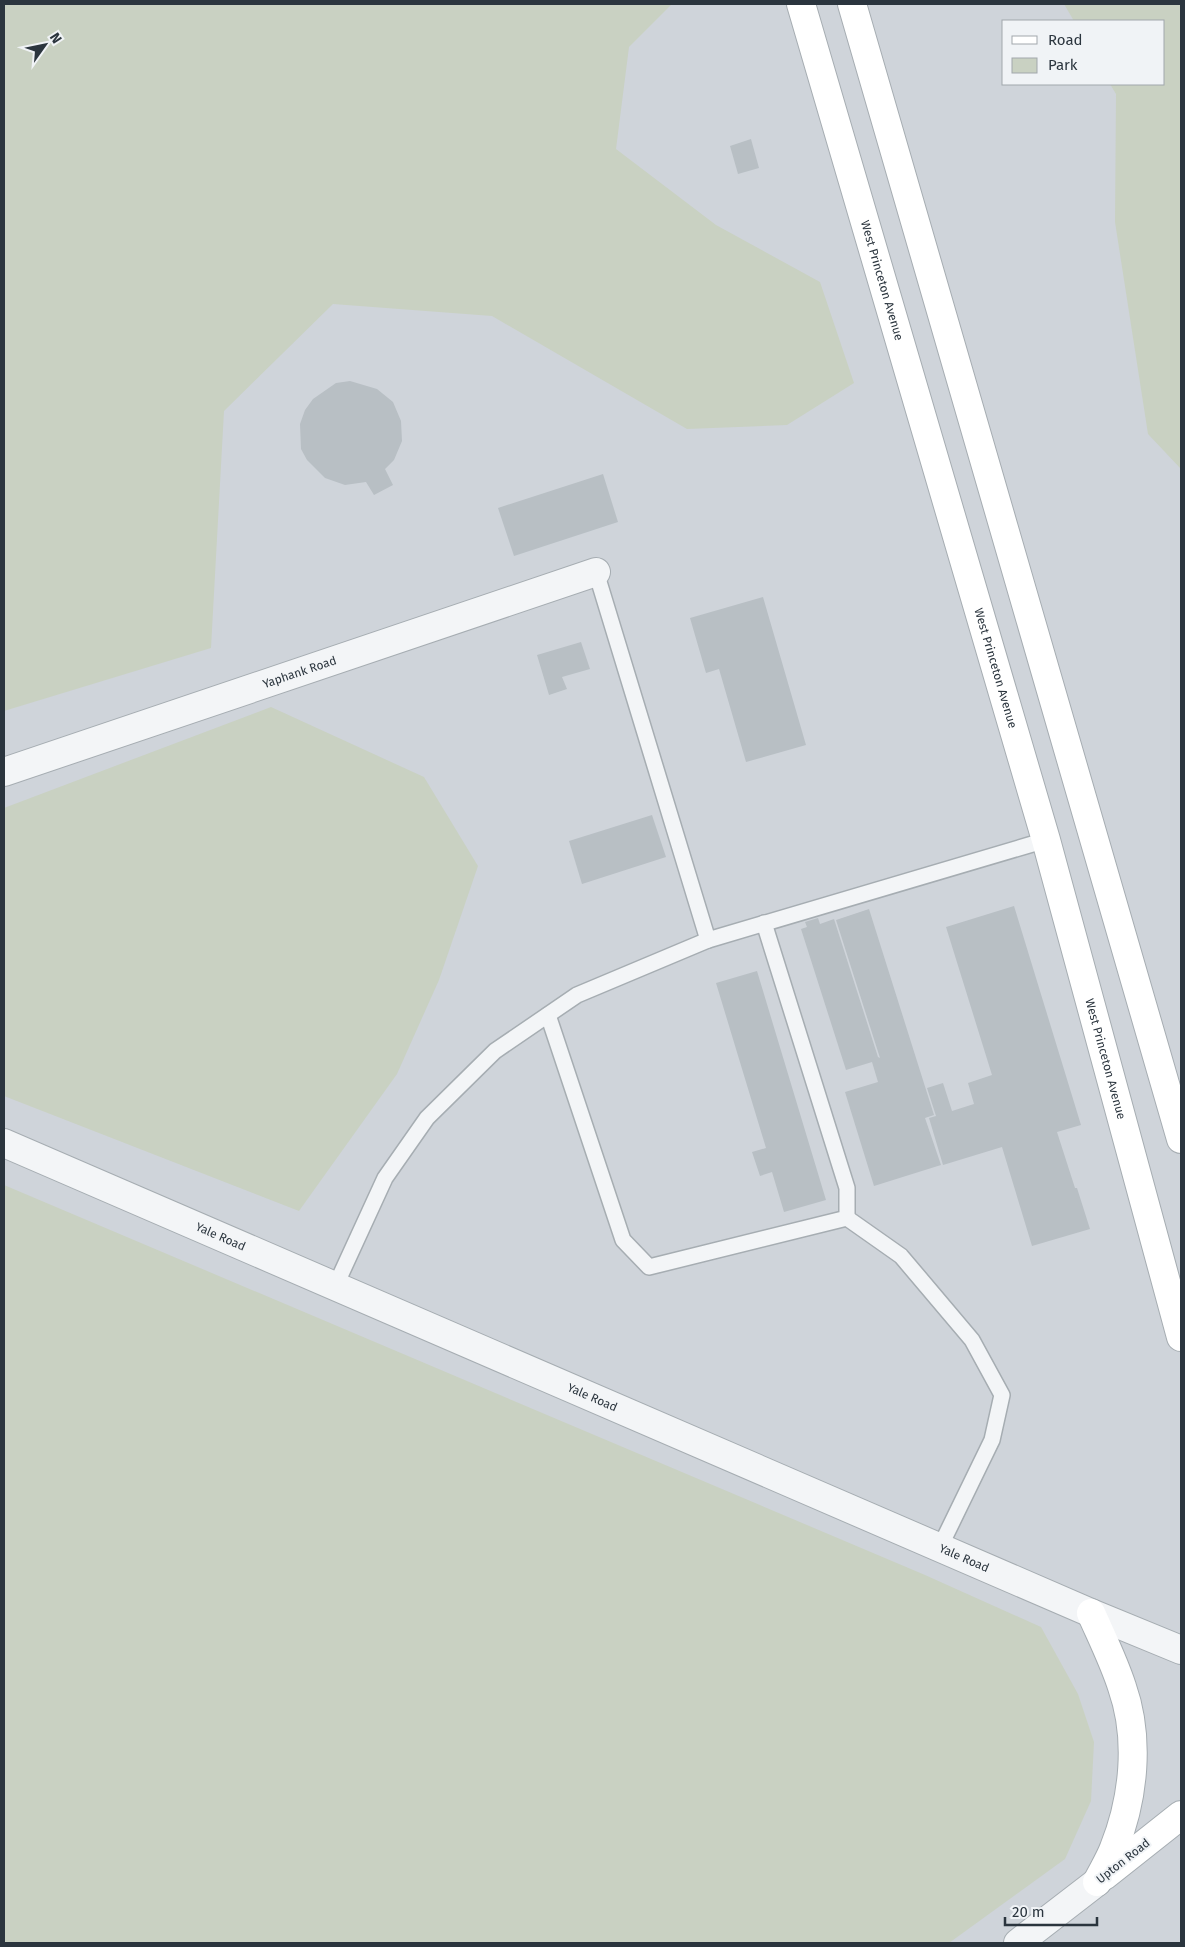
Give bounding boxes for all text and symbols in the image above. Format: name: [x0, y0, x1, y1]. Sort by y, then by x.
north arrow: [20, 20, 70, 70]
legend: [1002, 20, 1165, 85]
text: N: [46, 30, 65, 47]
text: Road: [1048, 31, 1083, 49]
text: Park: [1048, 56, 1078, 74]
street label: West Princeton Avenue: [858, 219, 906, 342]
street label: West Princeton Avenue: [971, 606, 1020, 730]
street label: Yaphank Road: [261, 653, 338, 691]
street label: West Princeton Avenue: [1082, 997, 1129, 1121]
street label: Yale Road: [194, 1220, 248, 1254]
street label: Yale Road: [565, 1380, 619, 1414]
street label: Yale Road: [937, 1541, 991, 1575]
street label: Upton Road: [1093, 1836, 1153, 1886]
scale bar: [1005, 1894, 1098, 1926]
text: 20 m: [1012, 1903, 1045, 1921]

